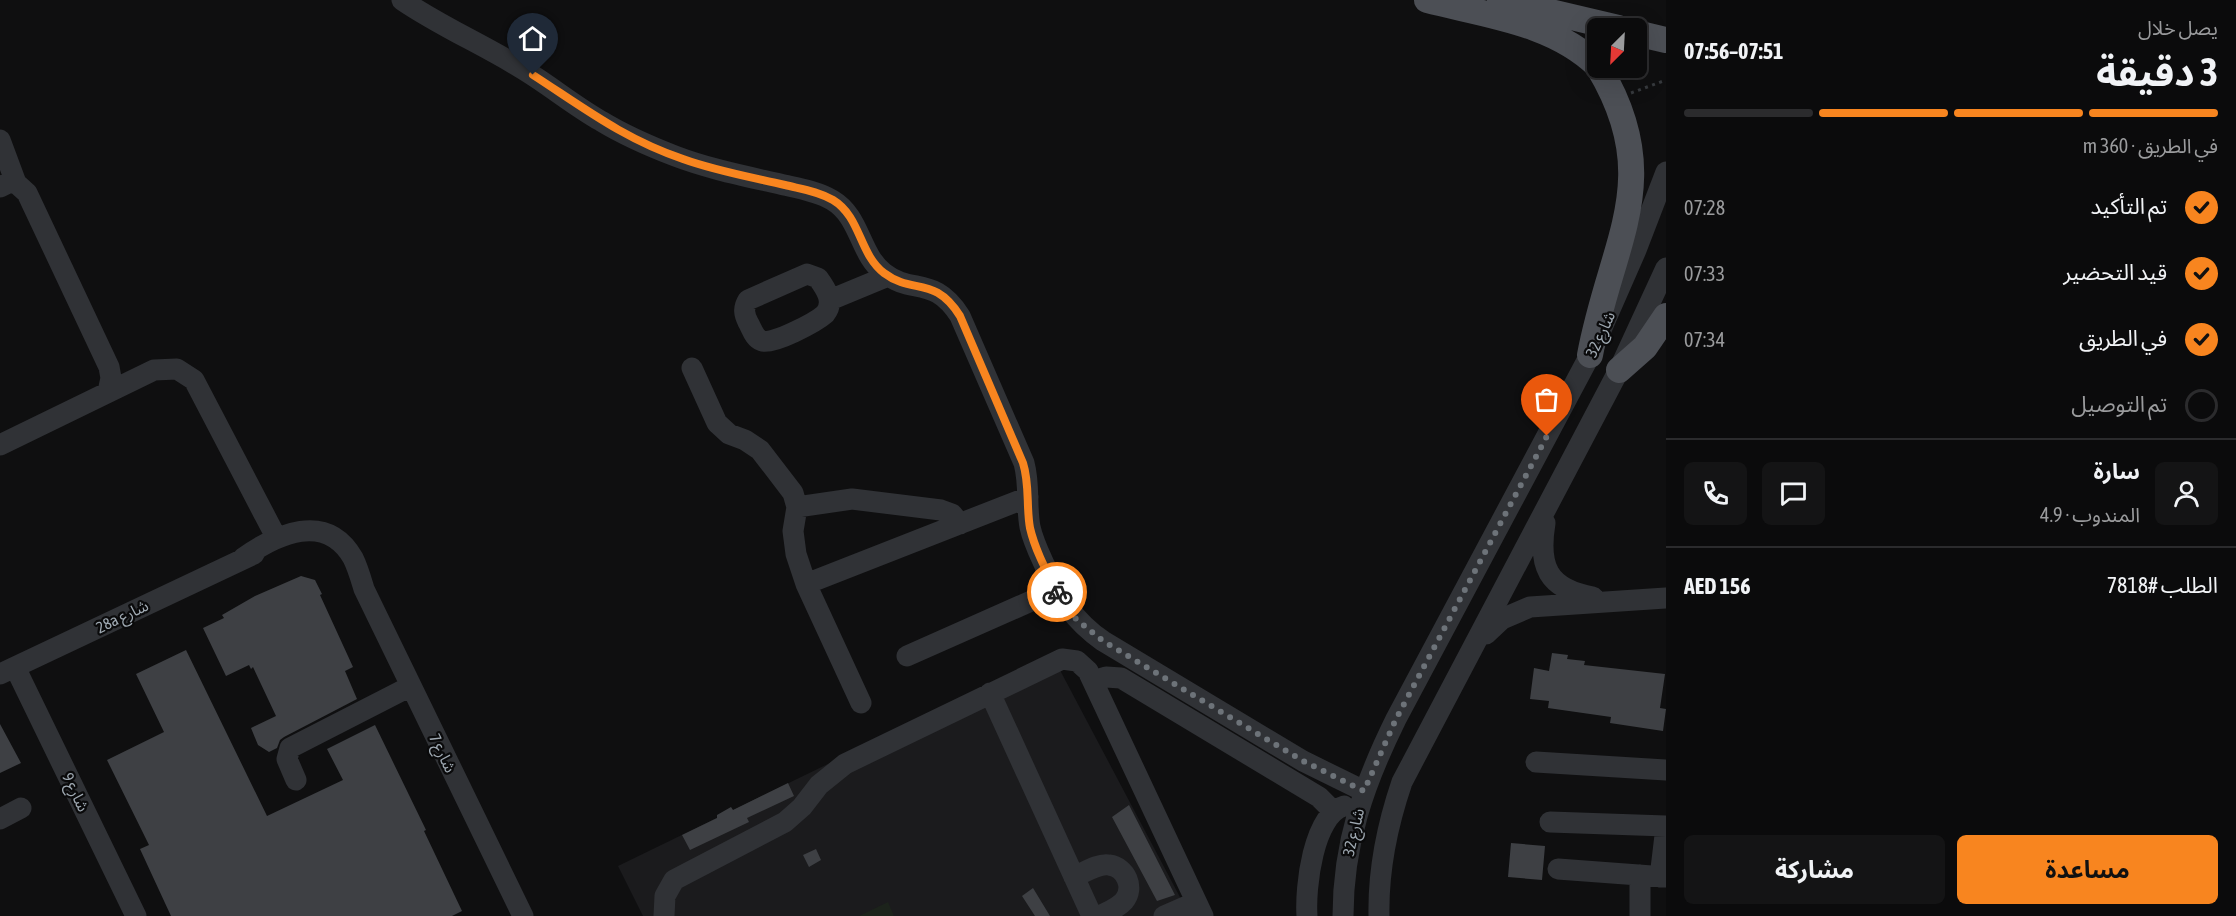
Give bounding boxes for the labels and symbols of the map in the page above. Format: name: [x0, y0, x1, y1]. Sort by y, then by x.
pin: [507, 13, 558, 75]
north arrow: [1587, 18, 1647, 78]
street label: شارع 32: [1582, 308, 1622, 361]
pin: [1521, 374, 1572, 436]
courier: [1027, 562, 1087, 622]
street label: 28a شارع: [93, 596, 153, 640]
street label: شارع 7: [422, 731, 460, 777]
street label: شارع 9: [55, 770, 93, 816]
street label: شارع 32: [1339, 806, 1371, 859]

